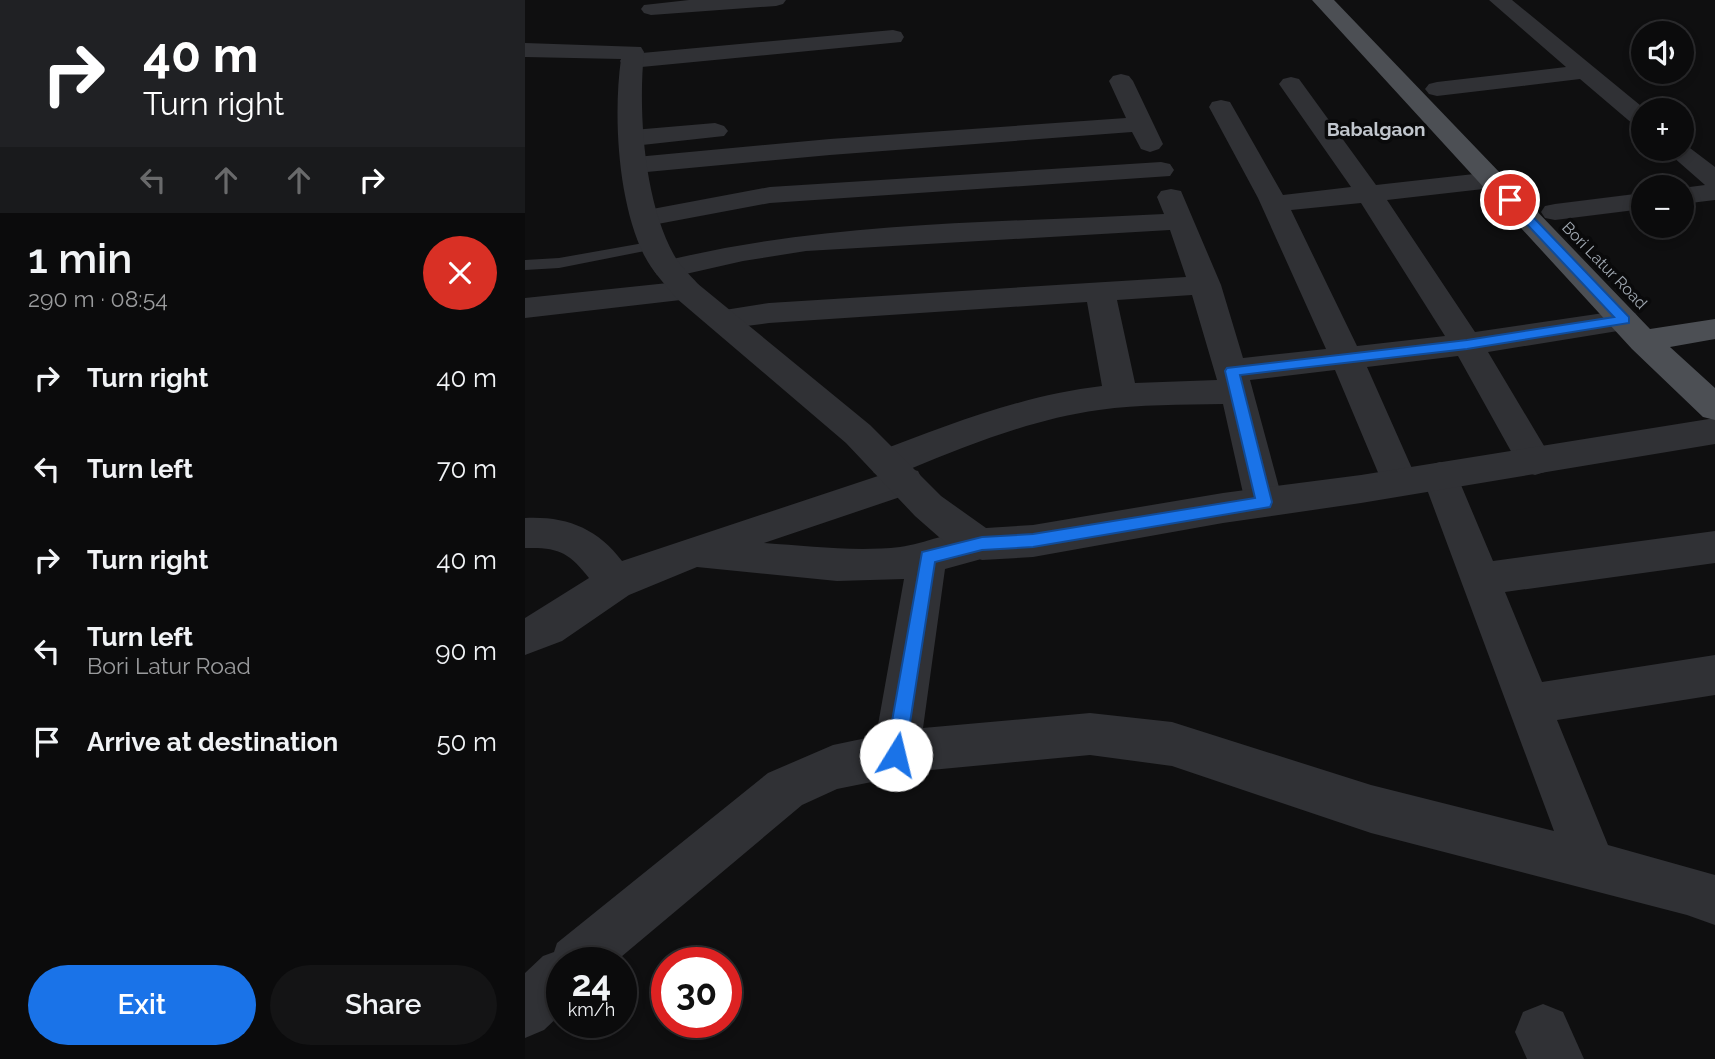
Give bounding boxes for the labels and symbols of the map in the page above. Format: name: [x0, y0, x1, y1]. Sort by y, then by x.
district label: Babalgaon: [1327, 118, 1425, 140]
pin: [1480, 170, 1540, 230]
street label: Bori Latur Road: [1558, 218, 1651, 313]
position arrow: [859, 718, 933, 792]
speed limit sign: 30: [651, 947, 742, 1038]

